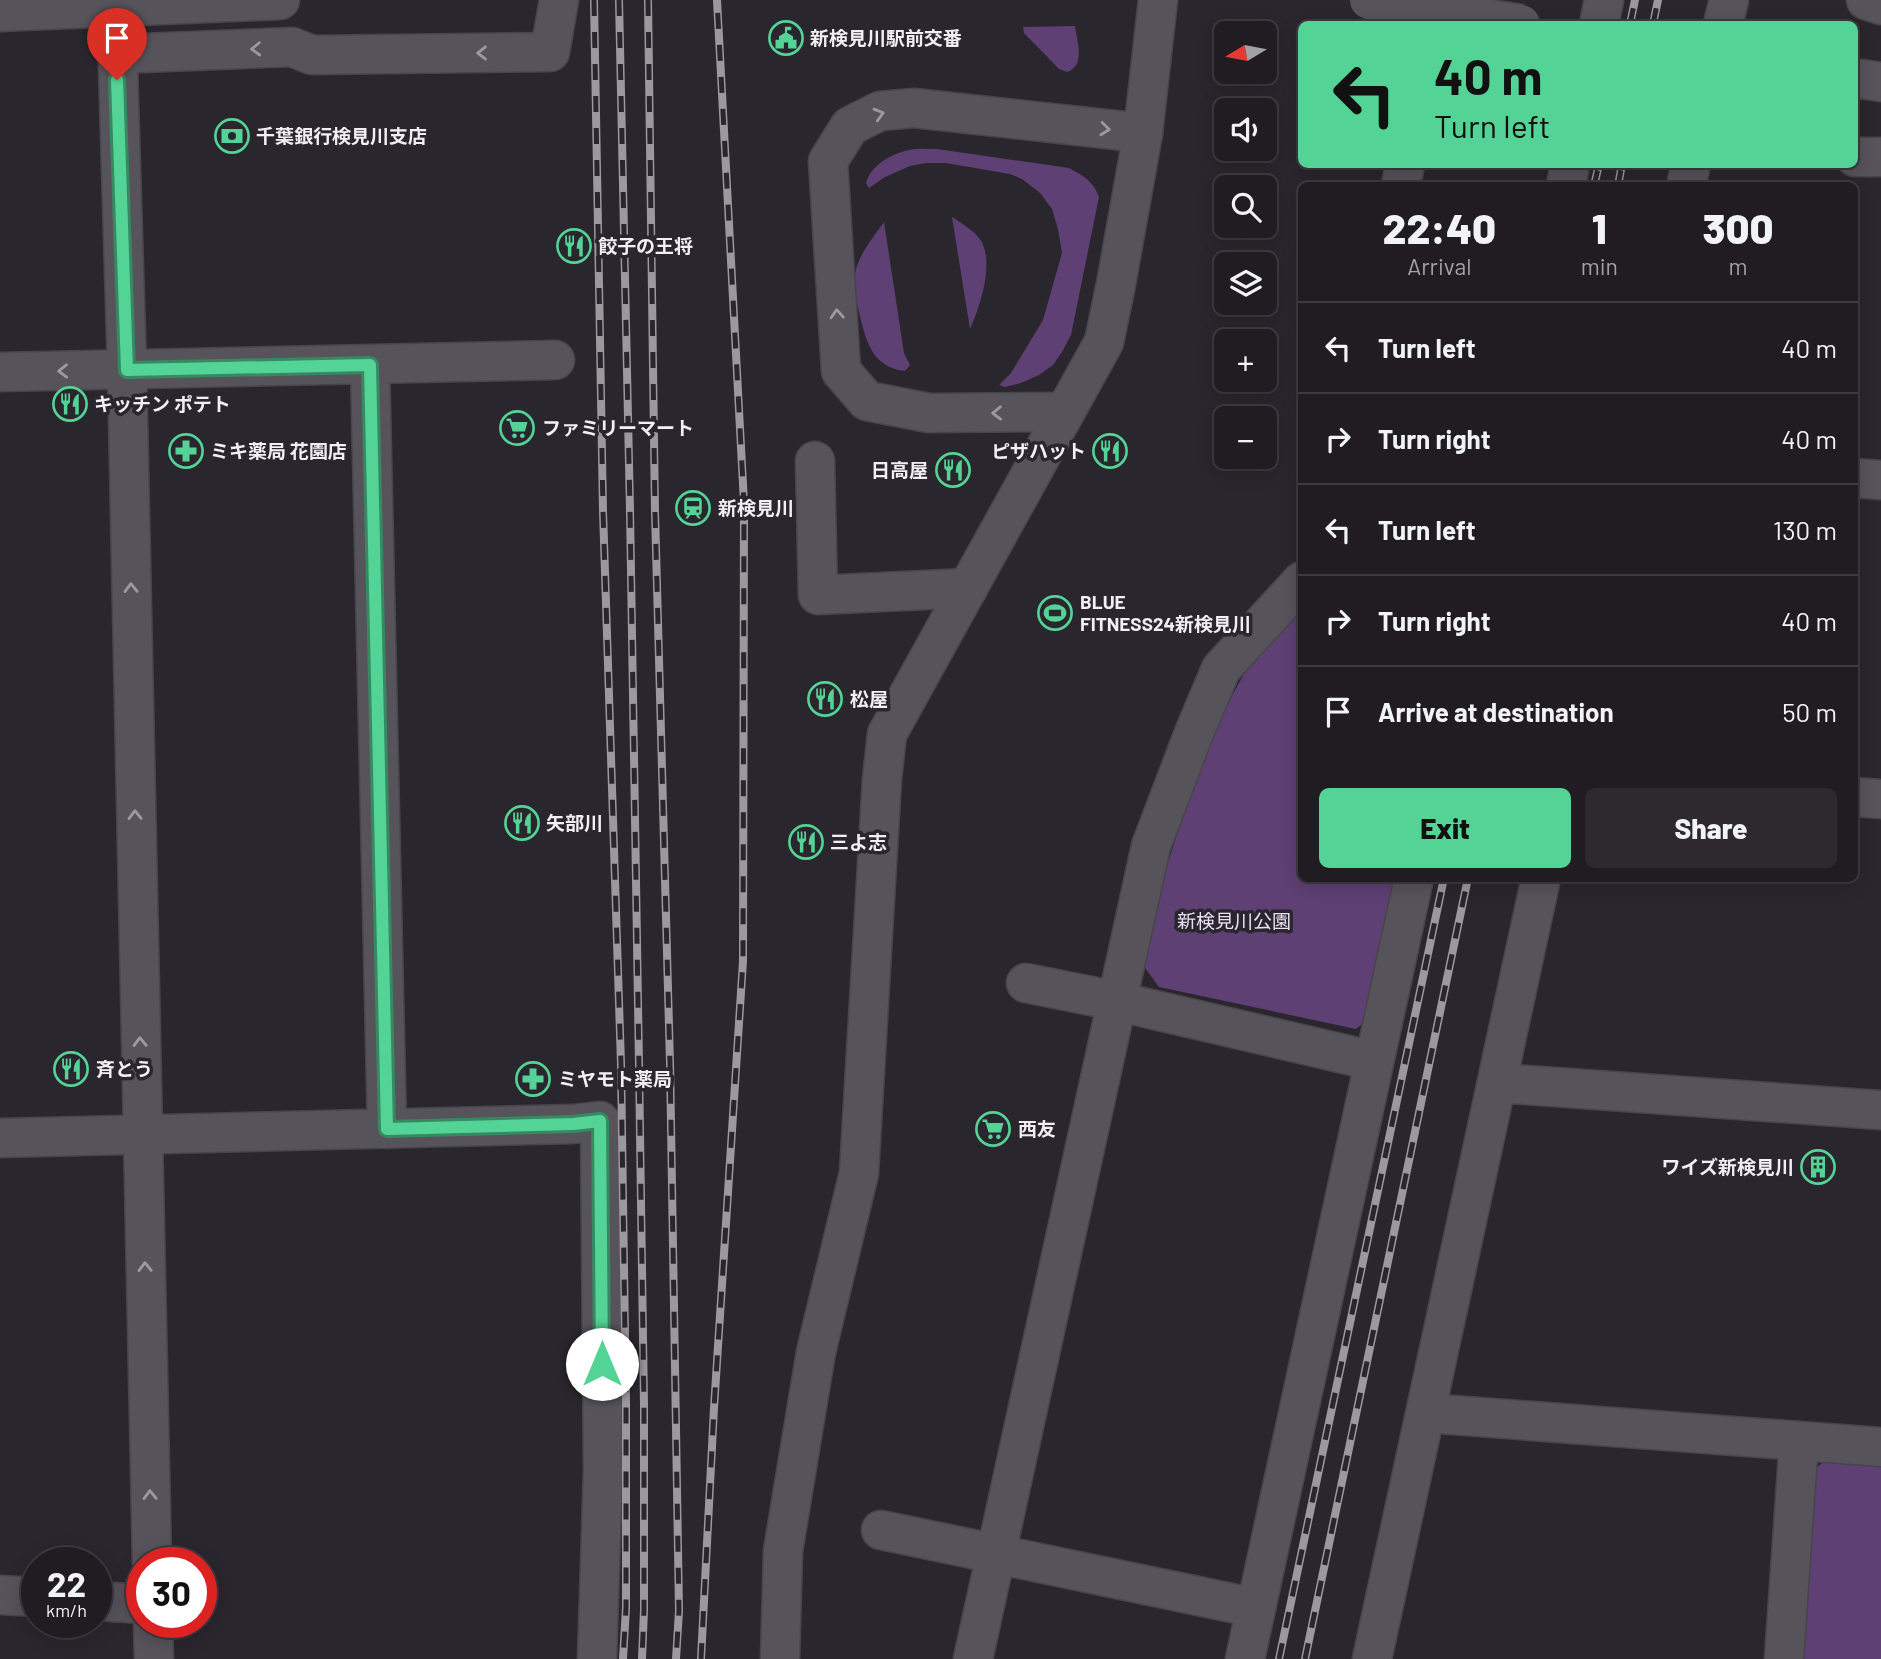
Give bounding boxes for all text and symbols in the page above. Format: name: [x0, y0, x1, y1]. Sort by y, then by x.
pin: [87, 8, 147, 80]
icon: arrive: [98, 19, 136, 57]
public building icon: 新検見川駅前交番: [767, 19, 805, 57]
north arrow: [1214, 21, 1278, 84]
map controls: [1214, 21, 1277, 469]
place label: 新検見川駅前交番: [810, 26, 962, 49]
one-way arrow: [250, 41, 261, 56]
one-way arrow: [476, 45, 487, 61]
text: 40 m: [1434, 46, 1542, 105]
icon: left: [1319, 49, 1410, 140]
button: sound: [1214, 98, 1277, 161]
text: Turn left: [1434, 106, 1551, 144]
one-way arrow: [873, 107, 885, 122]
bank icon: 千葉銀行検見川支店: [213, 117, 251, 155]
one-way arrow: [1099, 121, 1111, 136]
place label: 千葉銀行検見川支店: [256, 124, 427, 147]
button: search: [1214, 175, 1277, 238]
text: 22:40: [1383, 202, 1496, 252]
text: 1: [1592, 202, 1607, 252]
text: 300: [1702, 202, 1773, 252]
restaurant icon: 餃子の王将: [555, 227, 593, 265]
place label: 餃子の王将: [598, 234, 693, 257]
button: layers: [1214, 252, 1277, 315]
text: Arrival: [1407, 252, 1471, 280]
text: min: [1581, 252, 1618, 280]
text: m: [1728, 252, 1747, 280]
one-way arrow: [830, 309, 845, 320]
button: +: [1214, 329, 1277, 392]
icon: left: [1319, 329, 1357, 367]
text: Turn left: [1378, 332, 1476, 363]
text: 40 m: [1781, 332, 1837, 363]
one-way arrow: [58, 364, 69, 379]
restaurant icon: キッチン ポテト: [51, 385, 89, 423]
place label: キッチン ポテト: [94, 392, 231, 415]
one-way arrow: [991, 405, 1002, 420]
button: −: [1214, 406, 1277, 469]
supermarket icon: ファミリーマート: [498, 409, 536, 447]
place label: ファミリーマート: [542, 416, 694, 439]
icon: right: [1319, 420, 1357, 458]
text: Turn right: [1378, 423, 1491, 454]
text: 40 m: [1781, 423, 1837, 454]
pharmacy icon: ミキ薬局 花園店: [167, 432, 205, 470]
restaurant icon: ピザハット: [1091, 432, 1129, 470]
place label: ミキ薬局 花園店: [210, 439, 347, 462]
place label: ピザハット: [991, 439, 1086, 462]
restaurant icon: 日高屋: [934, 451, 972, 489]
place label: 日高屋: [871, 458, 928, 481]
station icon: 新検見川: [674, 489, 712, 527]
place label: 新検見川: [718, 496, 794, 519]
icon: left: [1319, 511, 1357, 549]
text: Turn left: [1378, 514, 1476, 545]
text: 130 m: [1773, 514, 1837, 545]
one-way arrow: [123, 582, 139, 592]
place label: BLUE FITNESS24新検見川: [1080, 590, 1251, 635]
sports icon: BLUE FITNESS24新検見川: [1036, 594, 1074, 632]
icon: right: [1319, 602, 1357, 640]
text: Turn right: [1378, 605, 1491, 636]
text: 40 m: [1781, 605, 1837, 636]
restaurant icon: 松屋: [806, 680, 844, 718]
place label: 松屋: [850, 687, 888, 710]
icon: arrive: [1319, 693, 1357, 731]
text: Arrive at destination: [1378, 696, 1614, 727]
text: 50 m: [1782, 696, 1837, 727]
button: Exit: [1319, 788, 1571, 868]
button: Share: [1585, 788, 1837, 868]
restaurant icon: 矢部川: [503, 804, 541, 842]
one-way arrow: [128, 809, 143, 820]
place label: 矢部川: [546, 811, 603, 834]
restaurant icon: 三よ志: [787, 823, 825, 861]
place label: 三よ志: [830, 830, 887, 853]
park label: 新検見川公園: [1177, 909, 1291, 932]
one-way arrow: [132, 1037, 148, 1047]
restaurant icon: 斉とう: [52, 1050, 90, 1088]
place label: 斉とう: [96, 1057, 153, 1080]
pharmacy icon: ミヤモト薬局: [514, 1060, 552, 1098]
place label: ミヤモト薬局: [558, 1067, 672, 1090]
supermarket icon: 西友: [974, 1110, 1012, 1148]
place label: 西友: [1018, 1117, 1056, 1140]
building icon: ワイズ新検見川: [1799, 1148, 1837, 1186]
place label: ワイズ新検見川: [1662, 1155, 1794, 1178]
one-way arrow: [137, 1261, 152, 1272]
position arrow: [565, 1327, 639, 1401]
one-way arrow: [143, 1489, 158, 1500]
speed limit sign: 30: [126, 1547, 217, 1638]
text: 22: [47, 1562, 86, 1604]
text: km/h: [46, 1599, 87, 1621]

